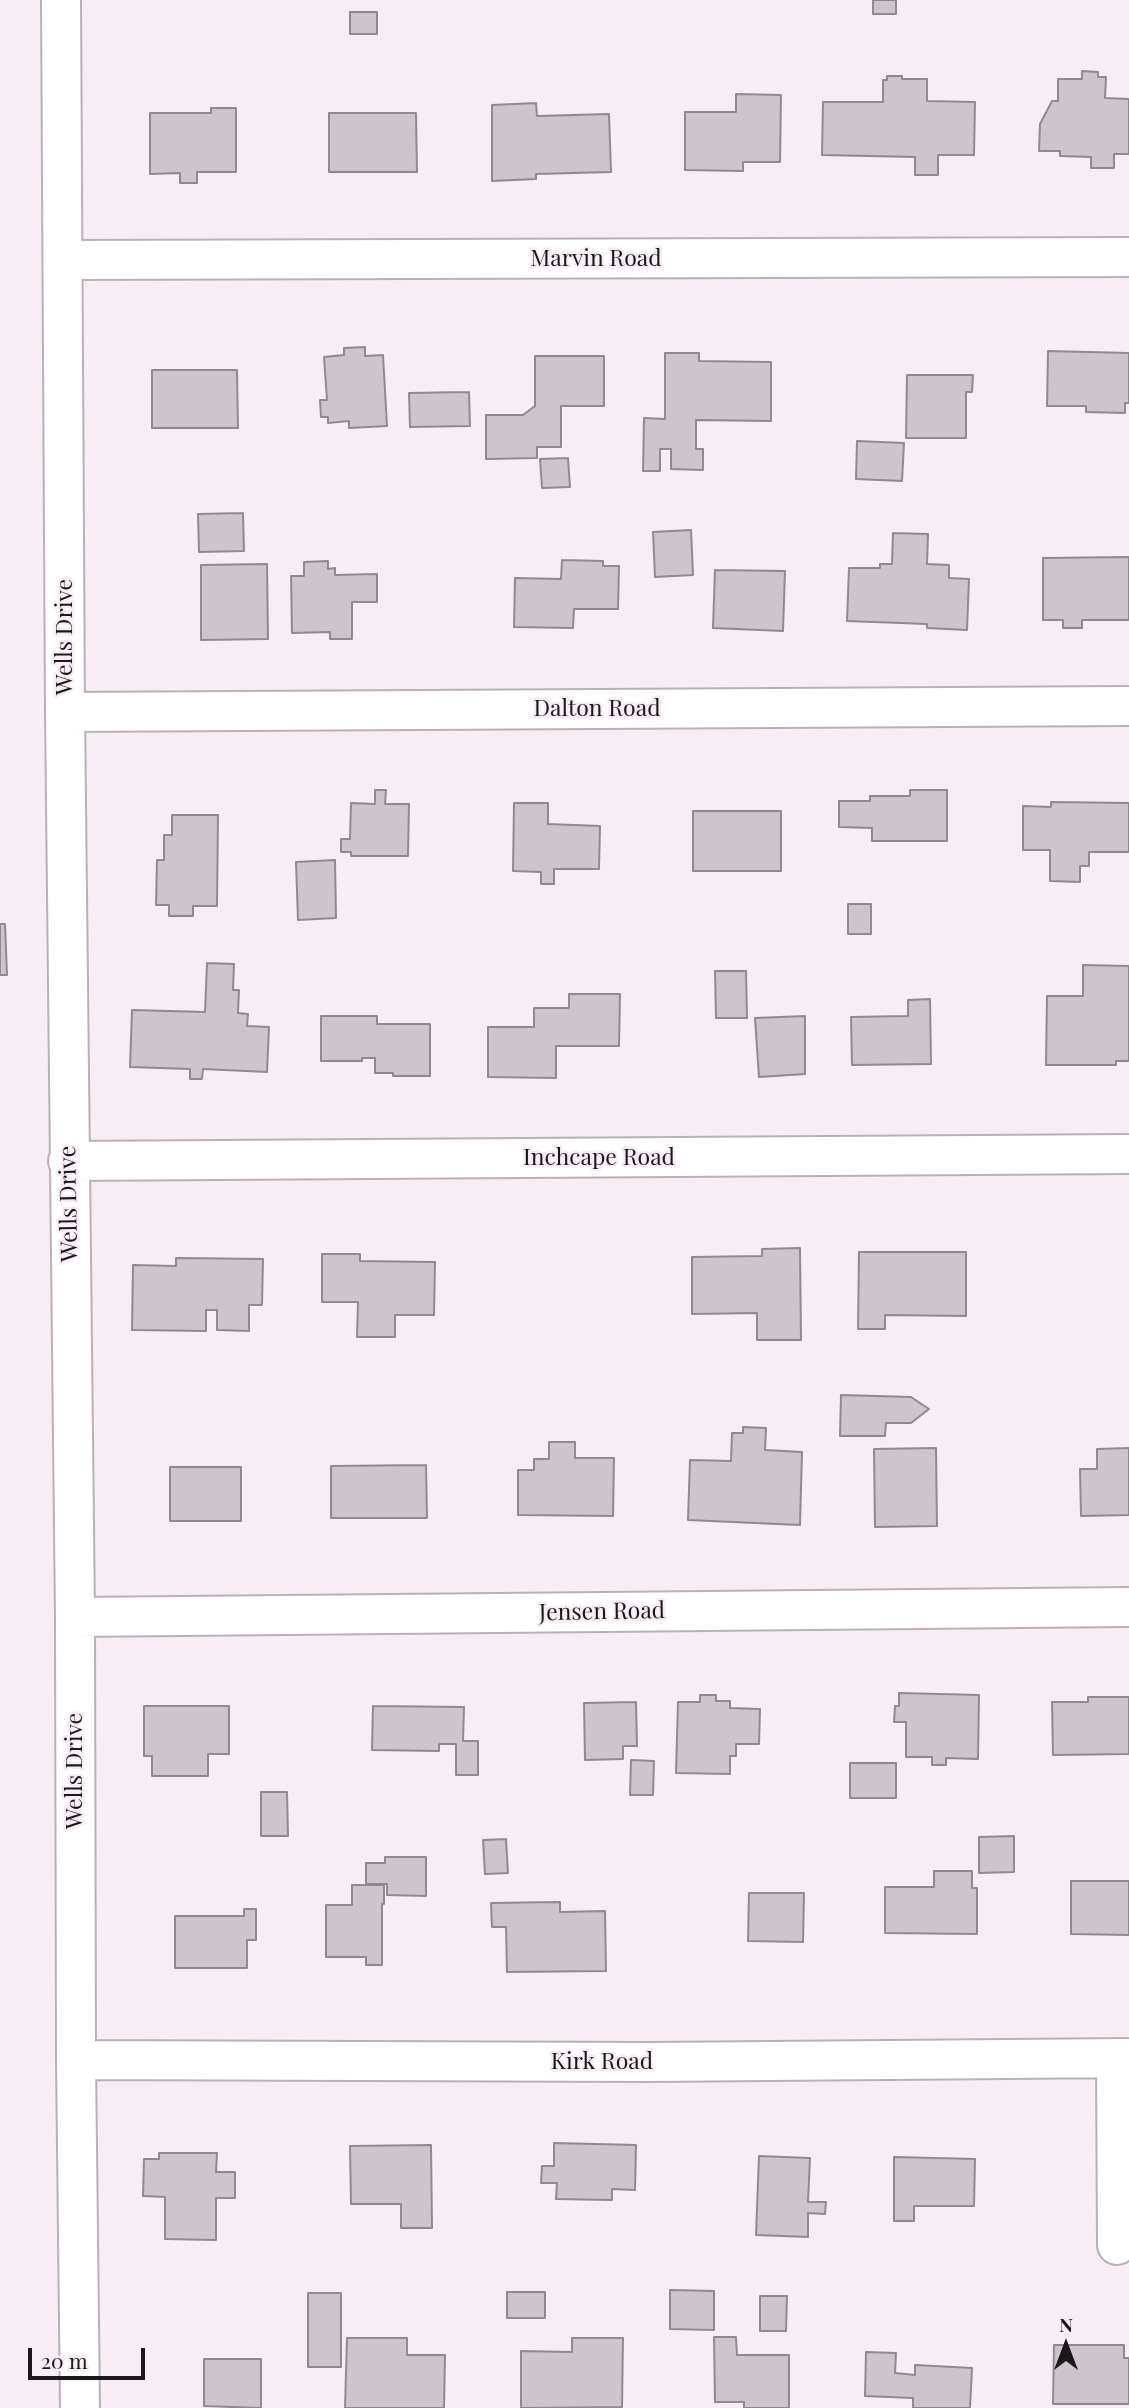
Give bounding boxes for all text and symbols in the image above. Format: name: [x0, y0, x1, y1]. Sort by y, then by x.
street label: Marvin Road: [530, 245, 662, 273]
street label: Wells Drive: [51, 579, 79, 695]
street label: Dalton Road: [533, 695, 661, 723]
street label: Inchcape Road: [523, 1144, 675, 1172]
street label: Wells Drive: [54, 1146, 84, 1262]
street label: Jensen Road: [539, 1597, 665, 1627]
street label: Wells Drive: [61, 1713, 89, 1829]
street label: Kirk Road: [551, 2048, 653, 2076]
north arrow: [1031, 2310, 1101, 2380]
text: N: [1059, 2311, 1073, 2337]
scale bar: [32, 2334, 149, 2378]
text: 20 m: [41, 2346, 88, 2374]

